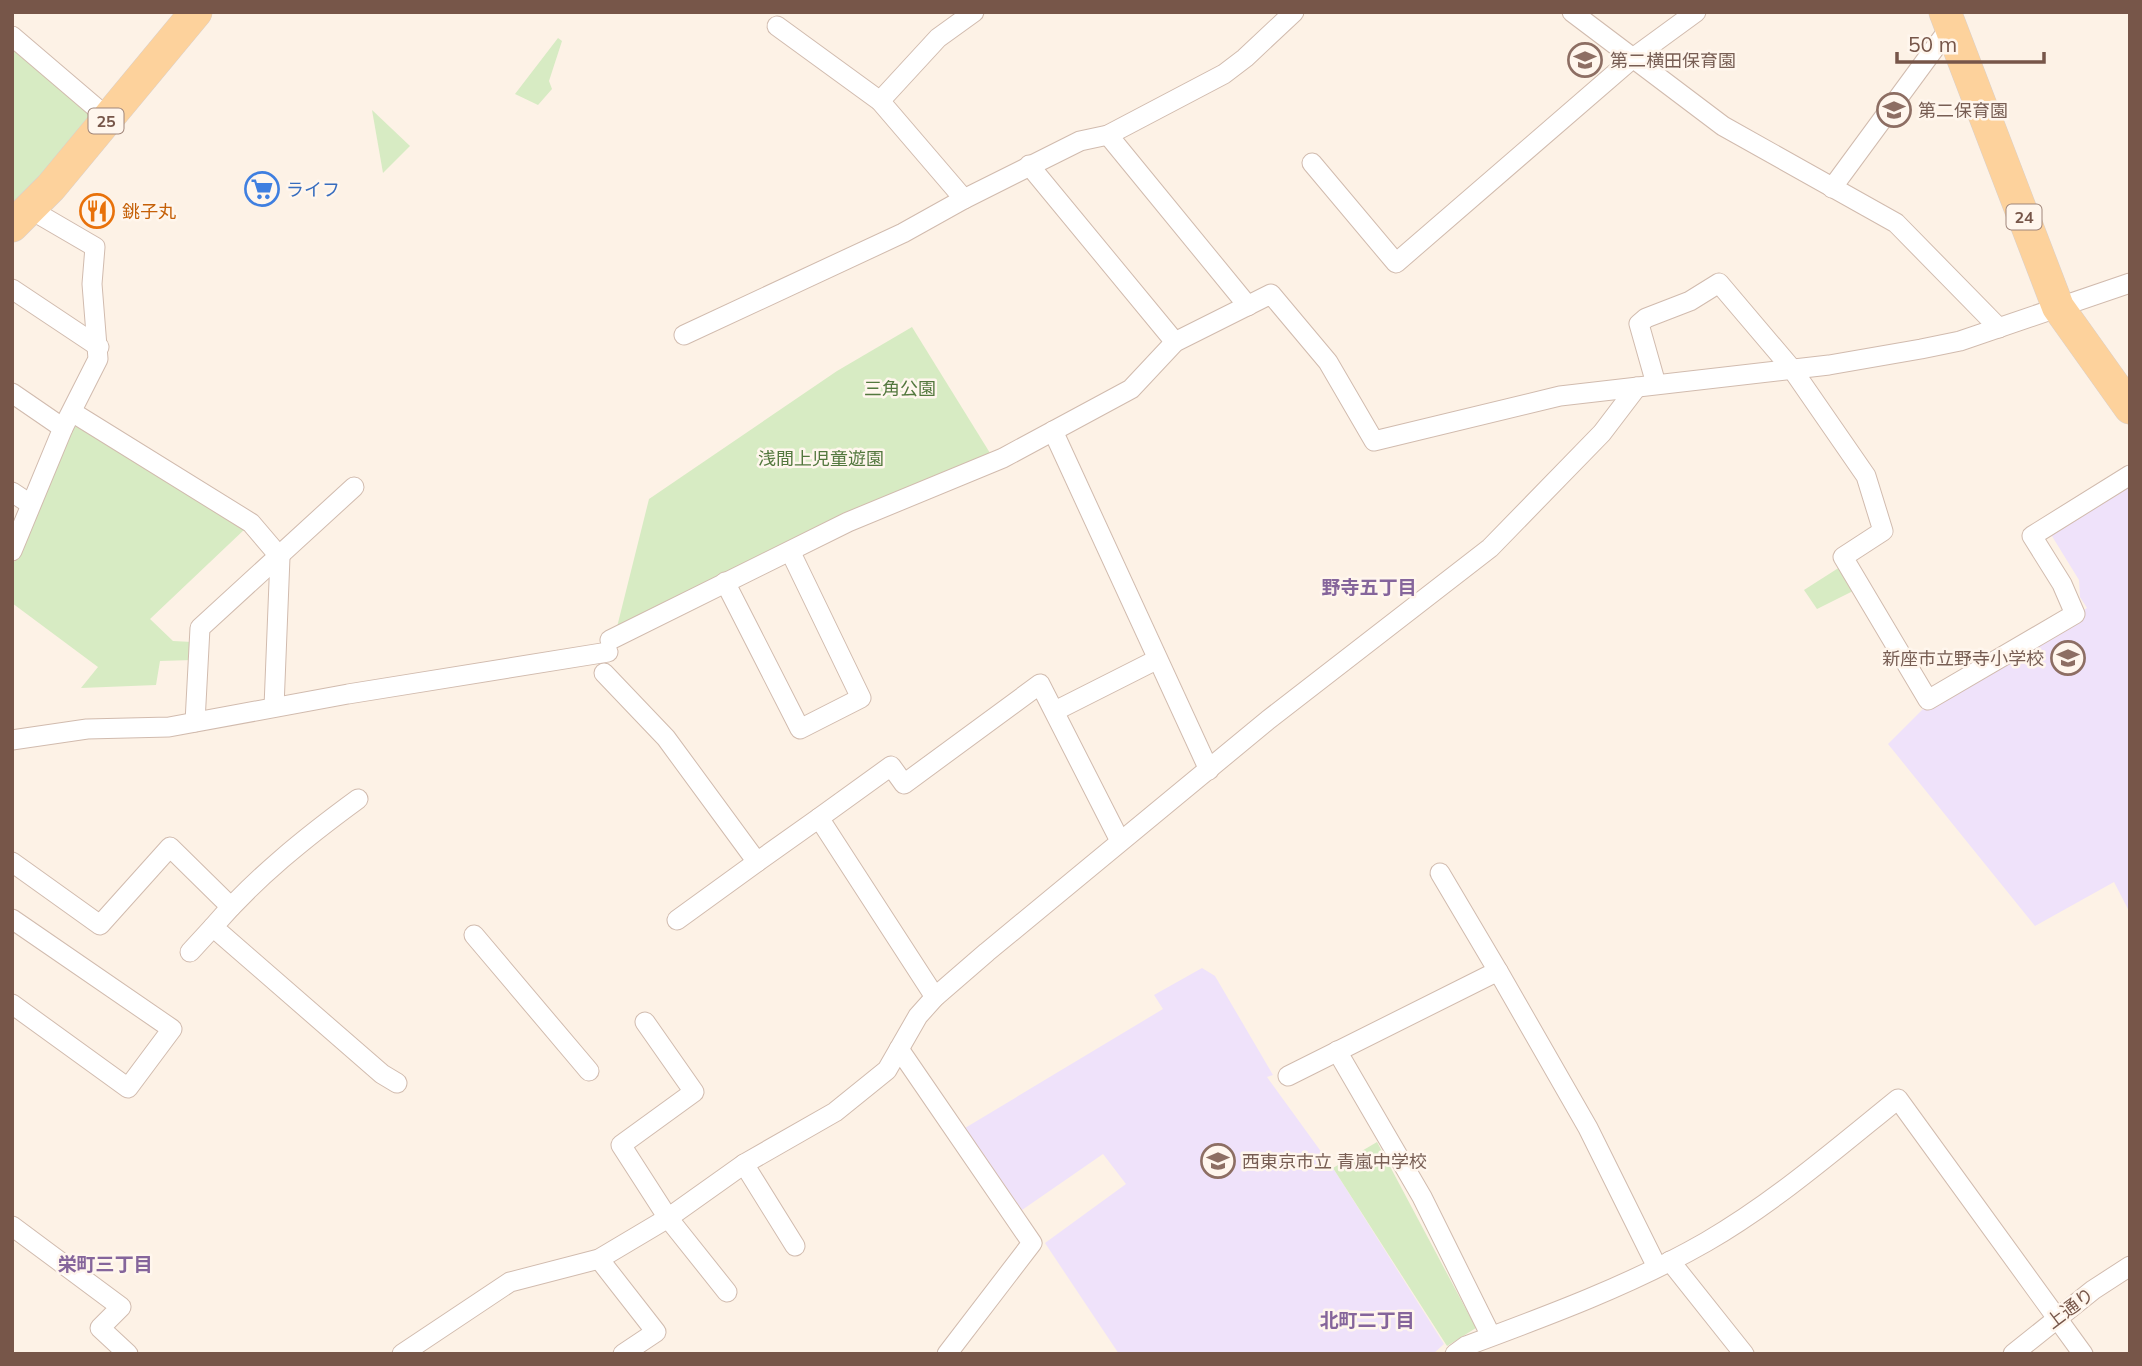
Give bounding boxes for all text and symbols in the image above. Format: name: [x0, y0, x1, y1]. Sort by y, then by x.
scale bar: [1897, 21, 2044, 65]
text: 50 m: [1908, 31, 1957, 57]
school or university icon: 第二横田保育園: [1566, 41, 1604, 79]
place label: 第二横田保育園: [1610, 49, 1736, 72]
school or university icon: 第二保育園: [1875, 91, 1913, 129]
place label: 第二保育園: [1918, 99, 2008, 122]
road number: 25: [88, 108, 124, 134]
supermarket icon: ライフ: [243, 170, 281, 208]
place label: ライフ: [286, 178, 340, 201]
restaurant icon: 銚子丸: [78, 192, 116, 230]
place label: 銚子丸: [122, 200, 176, 223]
road number: 24: [2007, 204, 2042, 230]
park label: 三角公園: [864, 377, 936, 400]
park label: 浅間上児童遊園: [758, 447, 884, 470]
district label: 野寺五丁目: [1321, 575, 1417, 599]
school or university icon: 新座市立野寺小学校: [2049, 639, 2087, 677]
place label: 新座市立野寺小学校: [1882, 647, 2044, 670]
school or university icon: 西東京市立 青嵐中学校: [1199, 1142, 1237, 1180]
place label: 西東京市立 青嵐中学校: [1242, 1150, 1427, 1173]
district label: 栄町三丁目: [57, 1252, 153, 1276]
street label: 上通り: [2042, 1283, 2098, 1333]
district label: 北町二丁目: [1319, 1308, 1415, 1332]

